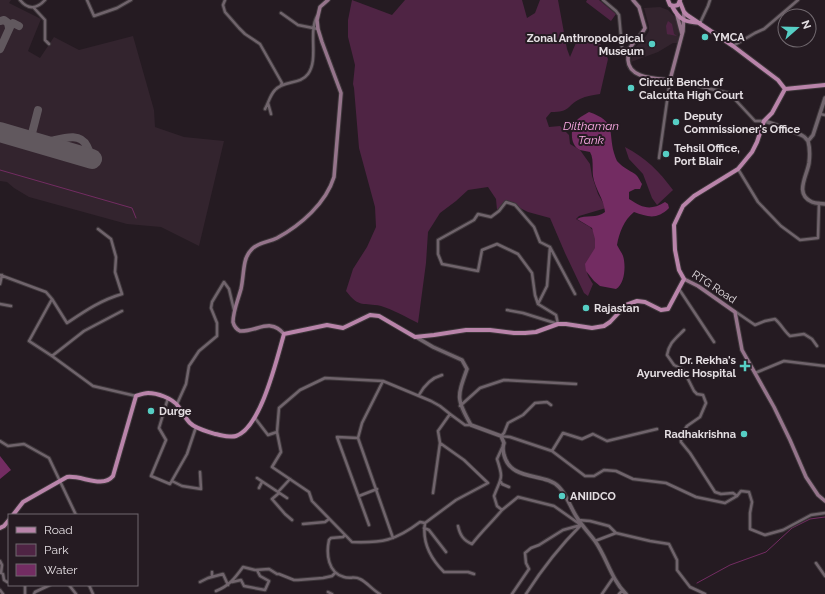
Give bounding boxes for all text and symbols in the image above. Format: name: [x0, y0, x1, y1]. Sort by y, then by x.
north arrow: [777, 8, 817, 48]
text: N: [798, 19, 813, 31]
place label: YMCA: [713, 31, 745, 44]
place label: Zonal Anthropological Museum: [527, 32, 644, 58]
marker: YMCA: [700, 32, 710, 42]
marker: Zonal Anthropological Museum: [647, 39, 657, 49]
place label: Circuit Bench of Calcutta High Court: [639, 76, 744, 102]
marker: Circuit Bench of Calcutta High Court: [626, 83, 636, 93]
place label: Deputy Commissioner's Office: [684, 110, 800, 136]
marker: Deputy Commissioner's Office: [671, 117, 681, 127]
water label: Dilthaman Tank: [563, 119, 619, 147]
place label: Tehsil Office, Port Blair: [674, 142, 740, 168]
marker: Tehsil Office, Port Blair: [661, 149, 671, 159]
street label: RTG Road: [689, 268, 739, 306]
place label: Rajastan: [594, 302, 640, 315]
marker: Rajastan: [581, 303, 591, 313]
place label: Dr. Rekha's Ayurvedic Hospital: [637, 354, 737, 380]
marker: Dr. Rekha's Ayurvedic Hospital: [739, 360, 751, 372]
place label: Durge: [159, 405, 192, 418]
marker: Durge: [146, 406, 156, 416]
place label: Radhakrishna: [664, 428, 736, 441]
marker: Radhakrishna: [739, 429, 749, 439]
place label: ANIIDCO: [570, 490, 616, 503]
marker: ANIIDCO: [557, 491, 567, 501]
legend: [8, 514, 138, 586]
text: Road: [44, 523, 73, 537]
text: Park: [44, 543, 69, 557]
text: Water: [44, 563, 78, 577]

